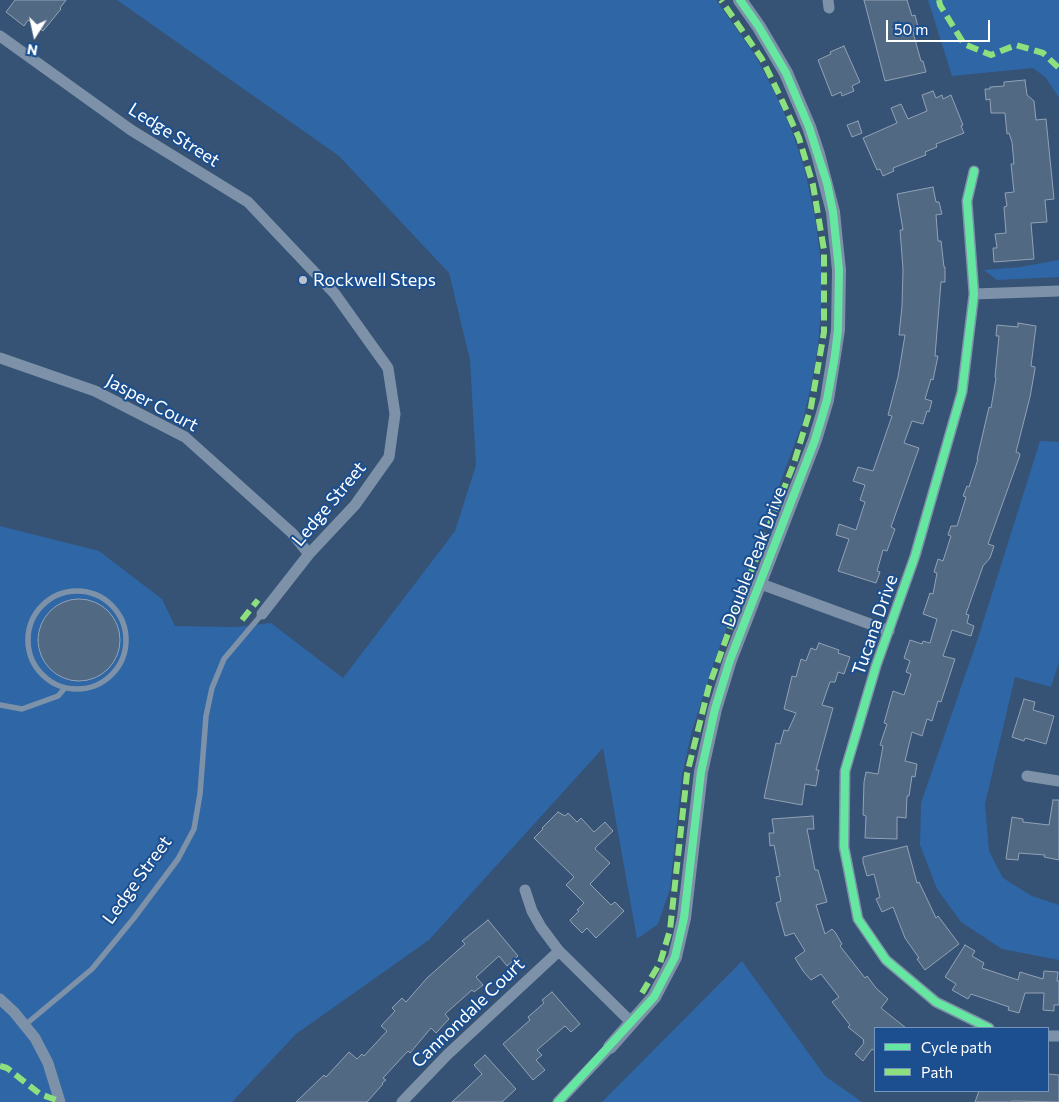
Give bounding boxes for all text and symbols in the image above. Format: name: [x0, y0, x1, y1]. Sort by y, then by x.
north arrow: [10, 10, 60, 60]
scale bar: [889, 10, 993, 42]
text: 50 m: [894, 20, 928, 38]
text: N: [26, 41, 39, 60]
street label: Ledge Street: [124, 98, 224, 172]
place label: Rockwell Steps: [313, 269, 436, 291]
marker: Rockwell Steps: [297, 274, 309, 286]
street label: Jasper Court: [102, 370, 202, 436]
street label: Ledge Street: [287, 457, 371, 551]
street label: Double Peak Drive: [717, 484, 791, 630]
street label: Tucana Drive: [848, 572, 902, 678]
street label: Ledge Street: [98, 832, 176, 928]
street label: Cannondale Court: [407, 954, 529, 1072]
legend: [874, 1027, 1049, 1092]
text: Cycle path: [921, 1038, 992, 1056]
text: Path: [921, 1063, 953, 1081]

